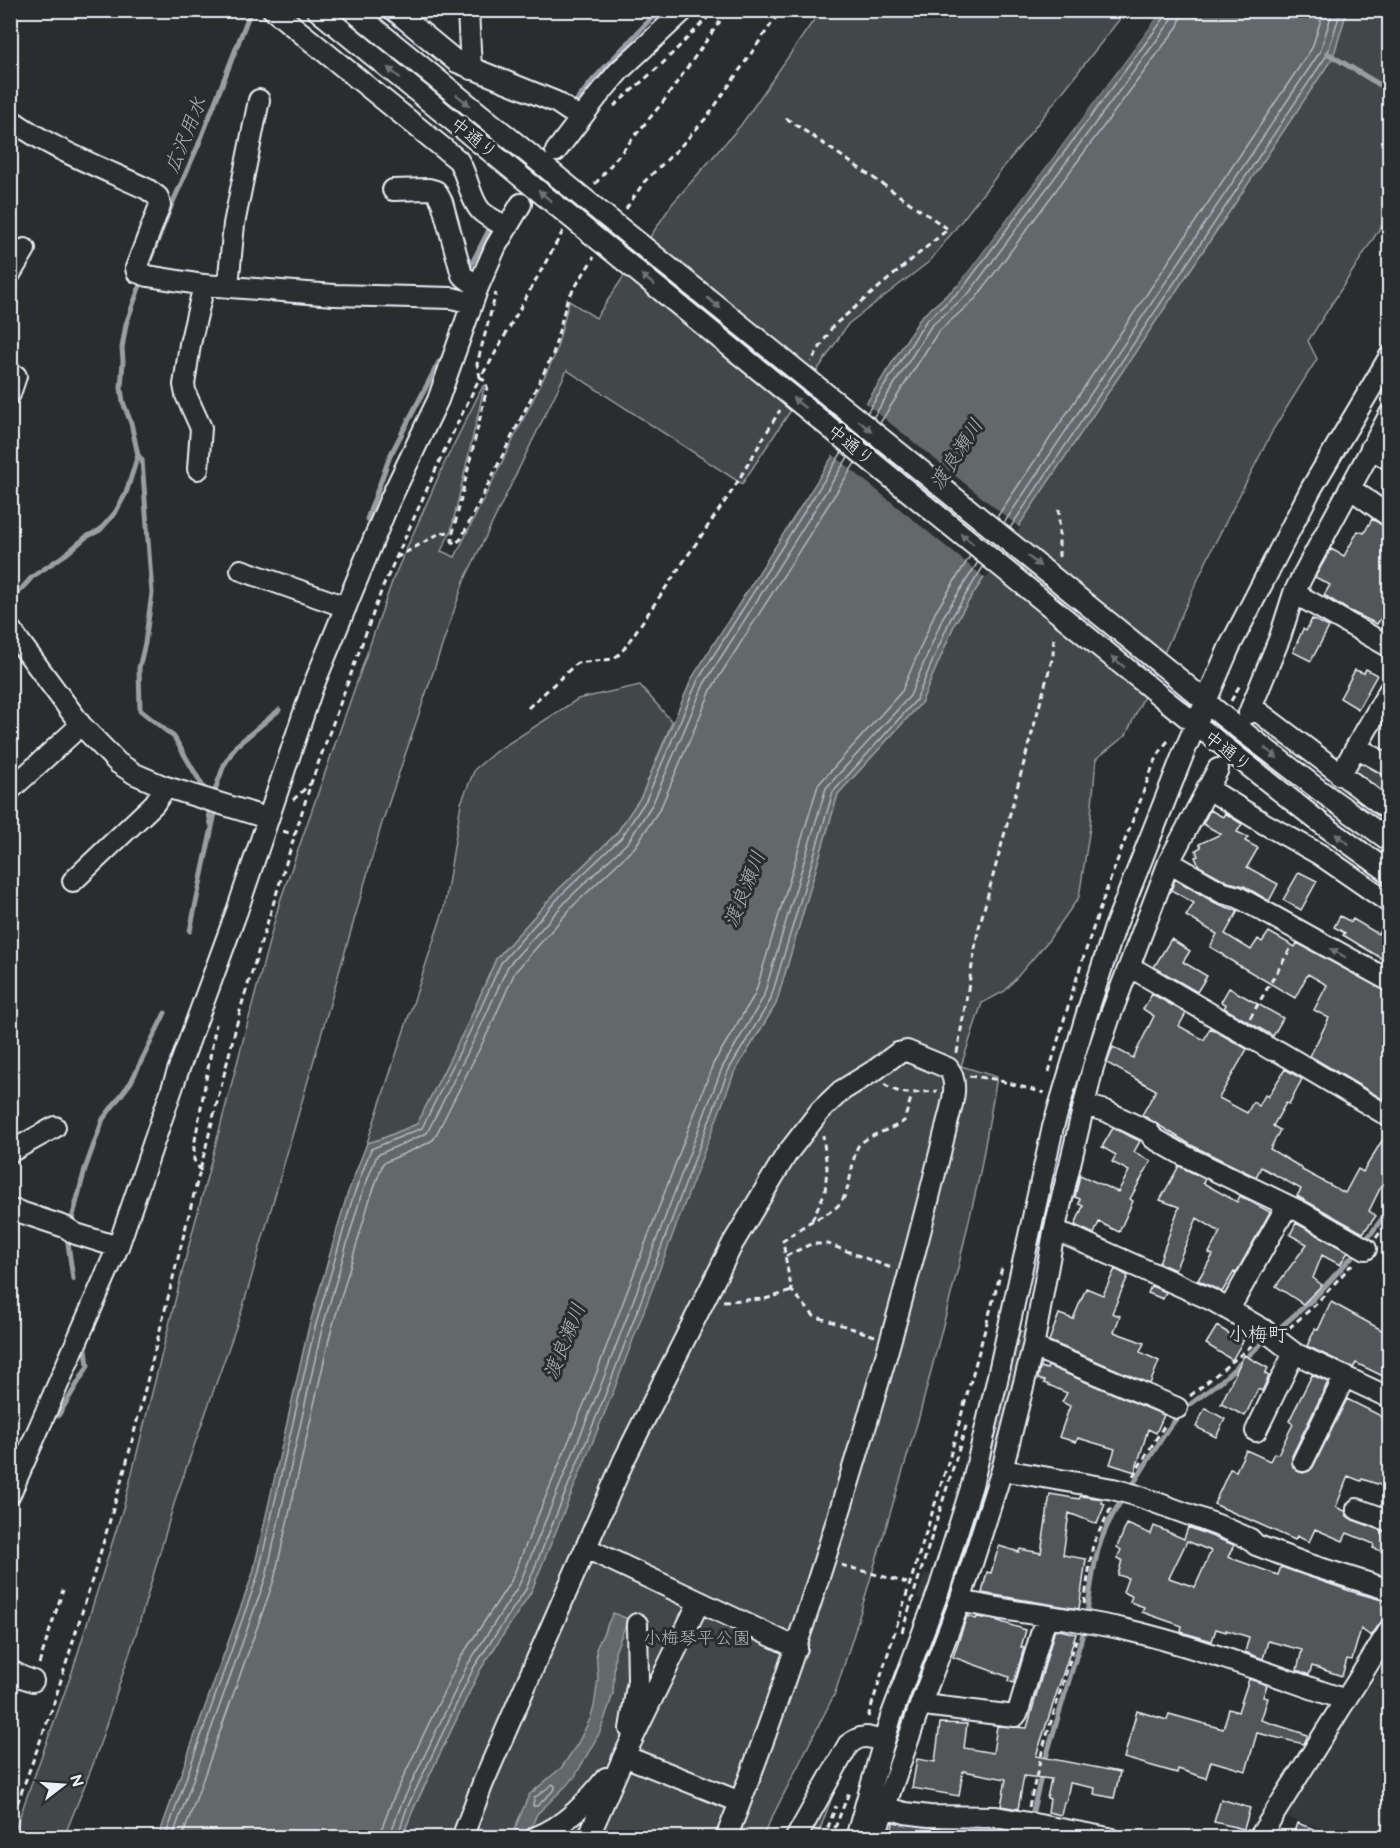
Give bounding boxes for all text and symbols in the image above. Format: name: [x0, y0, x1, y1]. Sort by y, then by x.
one-way arrow: [386, 67, 401, 80]
water label: 広沢用水: [160, 94, 212, 177]
one-way arrow: [455, 94, 471, 107]
street label: 中通り: [446, 113, 501, 164]
one-way arrow: [537, 190, 553, 203]
one-way arrow: [640, 274, 656, 287]
one-way arrow: [706, 297, 722, 310]
one-way arrow: [792, 398, 807, 410]
water label: 渡良瀬川: [925, 414, 989, 495]
one-way arrow: [858, 419, 873, 431]
street label: 中通り: [823, 420, 878, 471]
one-way arrow: [959, 533, 975, 546]
one-way arrow: [1026, 555, 1041, 567]
one-way arrow: [1111, 657, 1126, 669]
street label: 中通り: [1200, 726, 1255, 776]
one-way arrow: [1263, 746, 1278, 758]
one-way arrow: [1335, 833, 1351, 845]
water label: 渡良瀬川: [719, 848, 771, 931]
one-way arrow: [1329, 948, 1346, 958]
water label: 渡良瀬川: [539, 1300, 591, 1383]
district label: 小梅町: [1228, 1323, 1288, 1347]
park label: 小梅琴平公園: [643, 1628, 751, 1649]
north arrow: [33, 1755, 93, 1815]
text: N: [65, 1773, 87, 1790]

